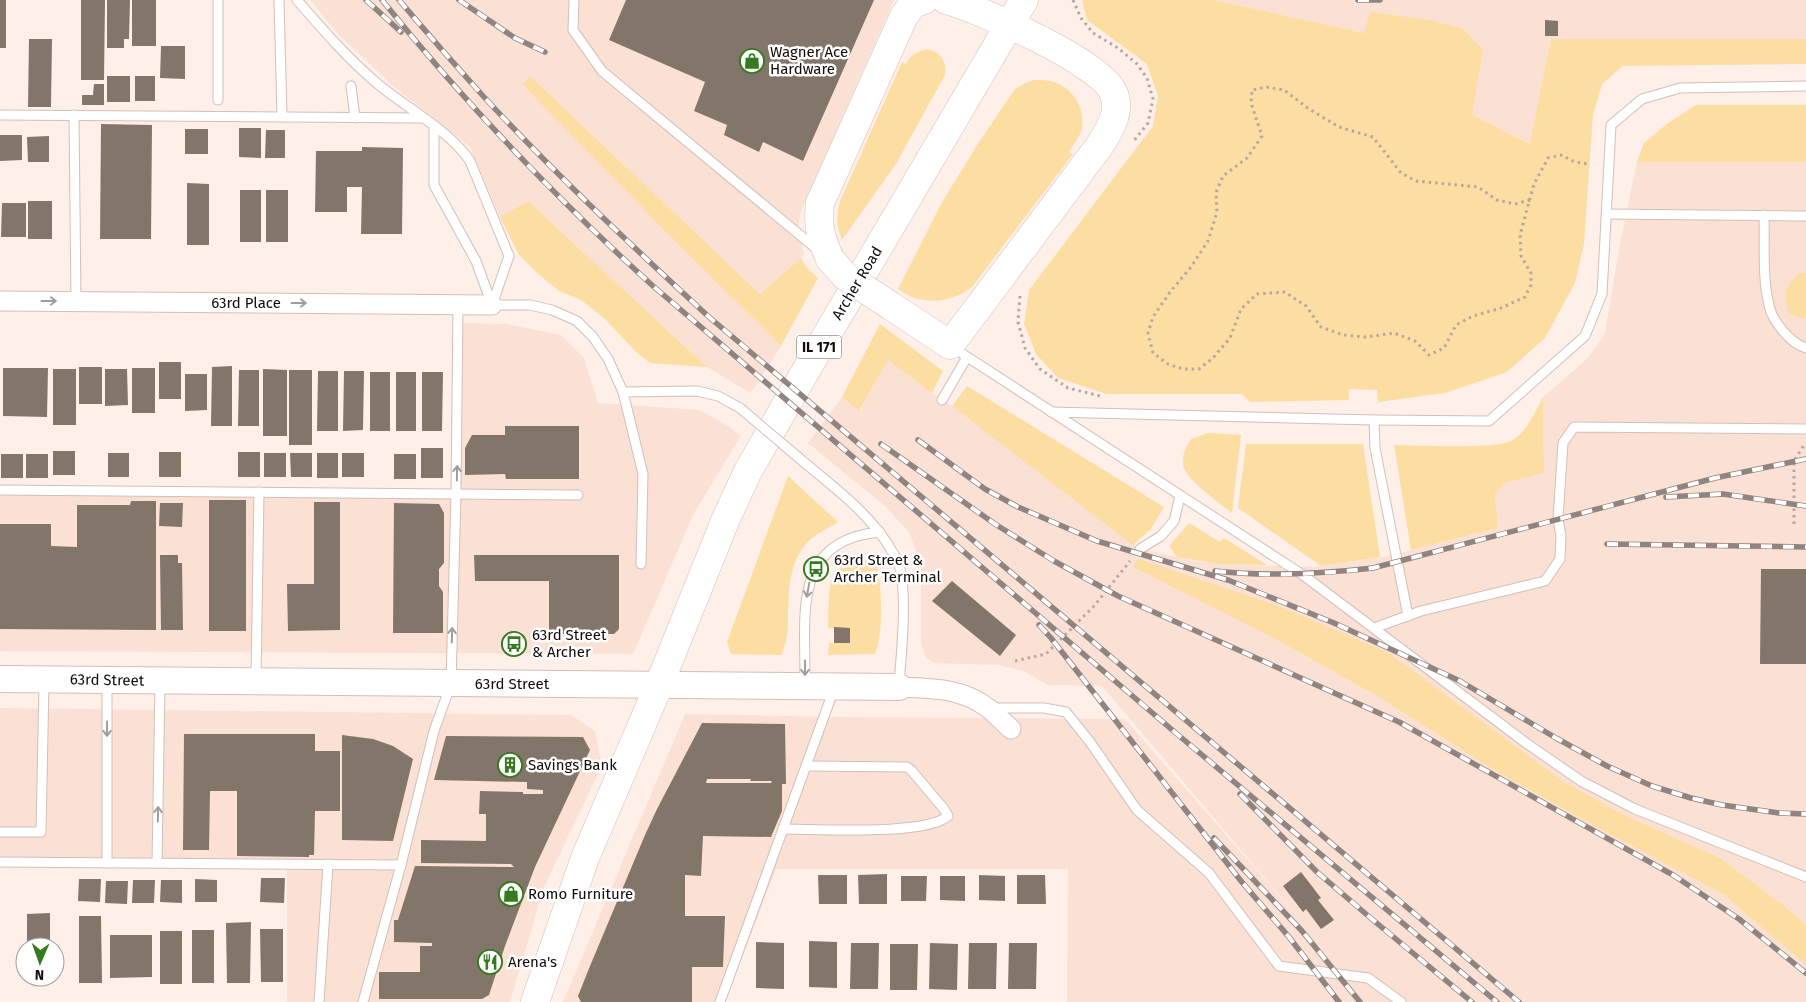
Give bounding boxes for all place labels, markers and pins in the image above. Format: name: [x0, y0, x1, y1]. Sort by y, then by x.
place label: Wagner Ace Hardware: [770, 43, 848, 78]
shop icon: Wagner Ace Hardware: [739, 48, 765, 74]
place label: 63rd Street & Archer Terminal: [834, 551, 942, 586]
bus stop icon: 63rd Street & Archer Terminal: [803, 556, 829, 582]
place label: 63rd Street & Archer: [532, 626, 607, 661]
bus stop icon: 63rd Street & Archer: [501, 631, 527, 657]
building icon: Savings Bank: [497, 752, 523, 778]
place label: Savings Bank: [528, 756, 617, 774]
shop icon: Romo Furniture: [498, 881, 524, 907]
place label: Romo Furniture: [528, 885, 633, 903]
restaurant icon: Arena's: [477, 949, 503, 975]
place label: Arena's: [508, 953, 557, 971]

